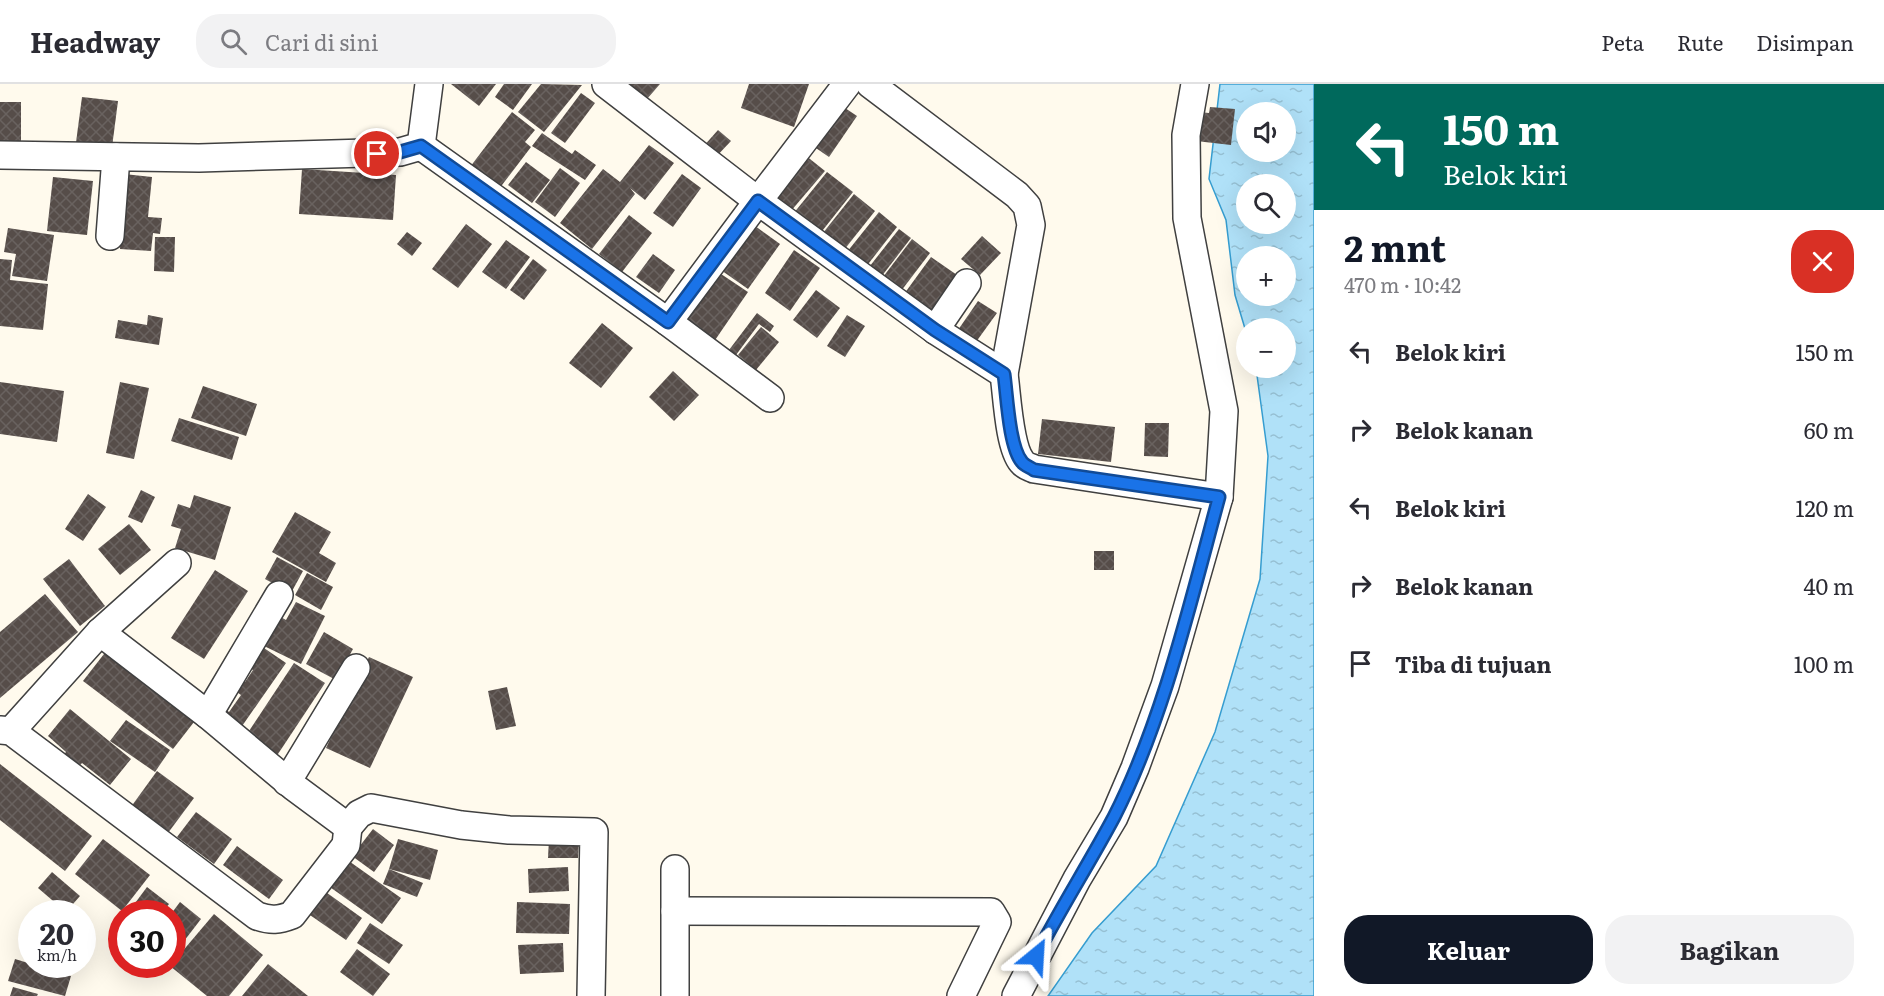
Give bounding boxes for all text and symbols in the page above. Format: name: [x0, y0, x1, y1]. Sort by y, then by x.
search box: [196, 14, 616, 68]
text: Headway: [30, 20, 160, 62]
icon: search: [217, 25, 250, 58]
text: Cari di sini: [265, 25, 378, 58]
text: Peta: [1601, 26, 1644, 57]
text: Rute: [1677, 26, 1723, 57]
text: Disimpan: [1756, 26, 1854, 57]
text: 150 m: [1443, 96, 1559, 158]
map controls: [1236, 102, 1296, 378]
button: sound: [1236, 102, 1296, 162]
icon: left: [1344, 108, 1422, 186]
pin: [351, 128, 402, 179]
icon: arrive: [360, 137, 393, 170]
text: Belok kiri: [1443, 153, 1568, 193]
button: search: [1236, 174, 1296, 234]
text: 2 mnt: [1344, 220, 1446, 273]
button: close: [1791, 230, 1854, 293]
button: +: [1236, 246, 1296, 306]
text: 470 m · 10:42: [1344, 269, 1461, 299]
button: −: [1236, 318, 1296, 378]
icon: left: [1344, 335, 1377, 368]
text: Belok kiri: [1395, 335, 1506, 368]
text: 150 m: [1795, 335, 1854, 368]
icon: right: [1344, 413, 1377, 446]
text: Belok kanan: [1395, 413, 1533, 446]
text: 60 m: [1804, 413, 1854, 446]
icon: left: [1344, 491, 1377, 524]
text: Belok kiri: [1395, 491, 1506, 524]
text: 120 m: [1795, 491, 1854, 524]
icon: right: [1344, 569, 1377, 602]
text: Belok kanan: [1395, 569, 1533, 602]
text: 40 m: [1803, 569, 1854, 602]
icon: arrive: [1344, 647, 1377, 680]
text: Tiba di tujuan: [1395, 647, 1551, 680]
text: 100 m: [1794, 647, 1854, 680]
speed limit sign: 30: [108, 900, 186, 978]
text: 20: [40, 910, 74, 954]
button: Keluar: [1344, 915, 1593, 984]
button: Bagikan: [1605, 915, 1854, 984]
position arrow: [1004, 924, 1068, 988]
text: km/h: [37, 943, 77, 966]

